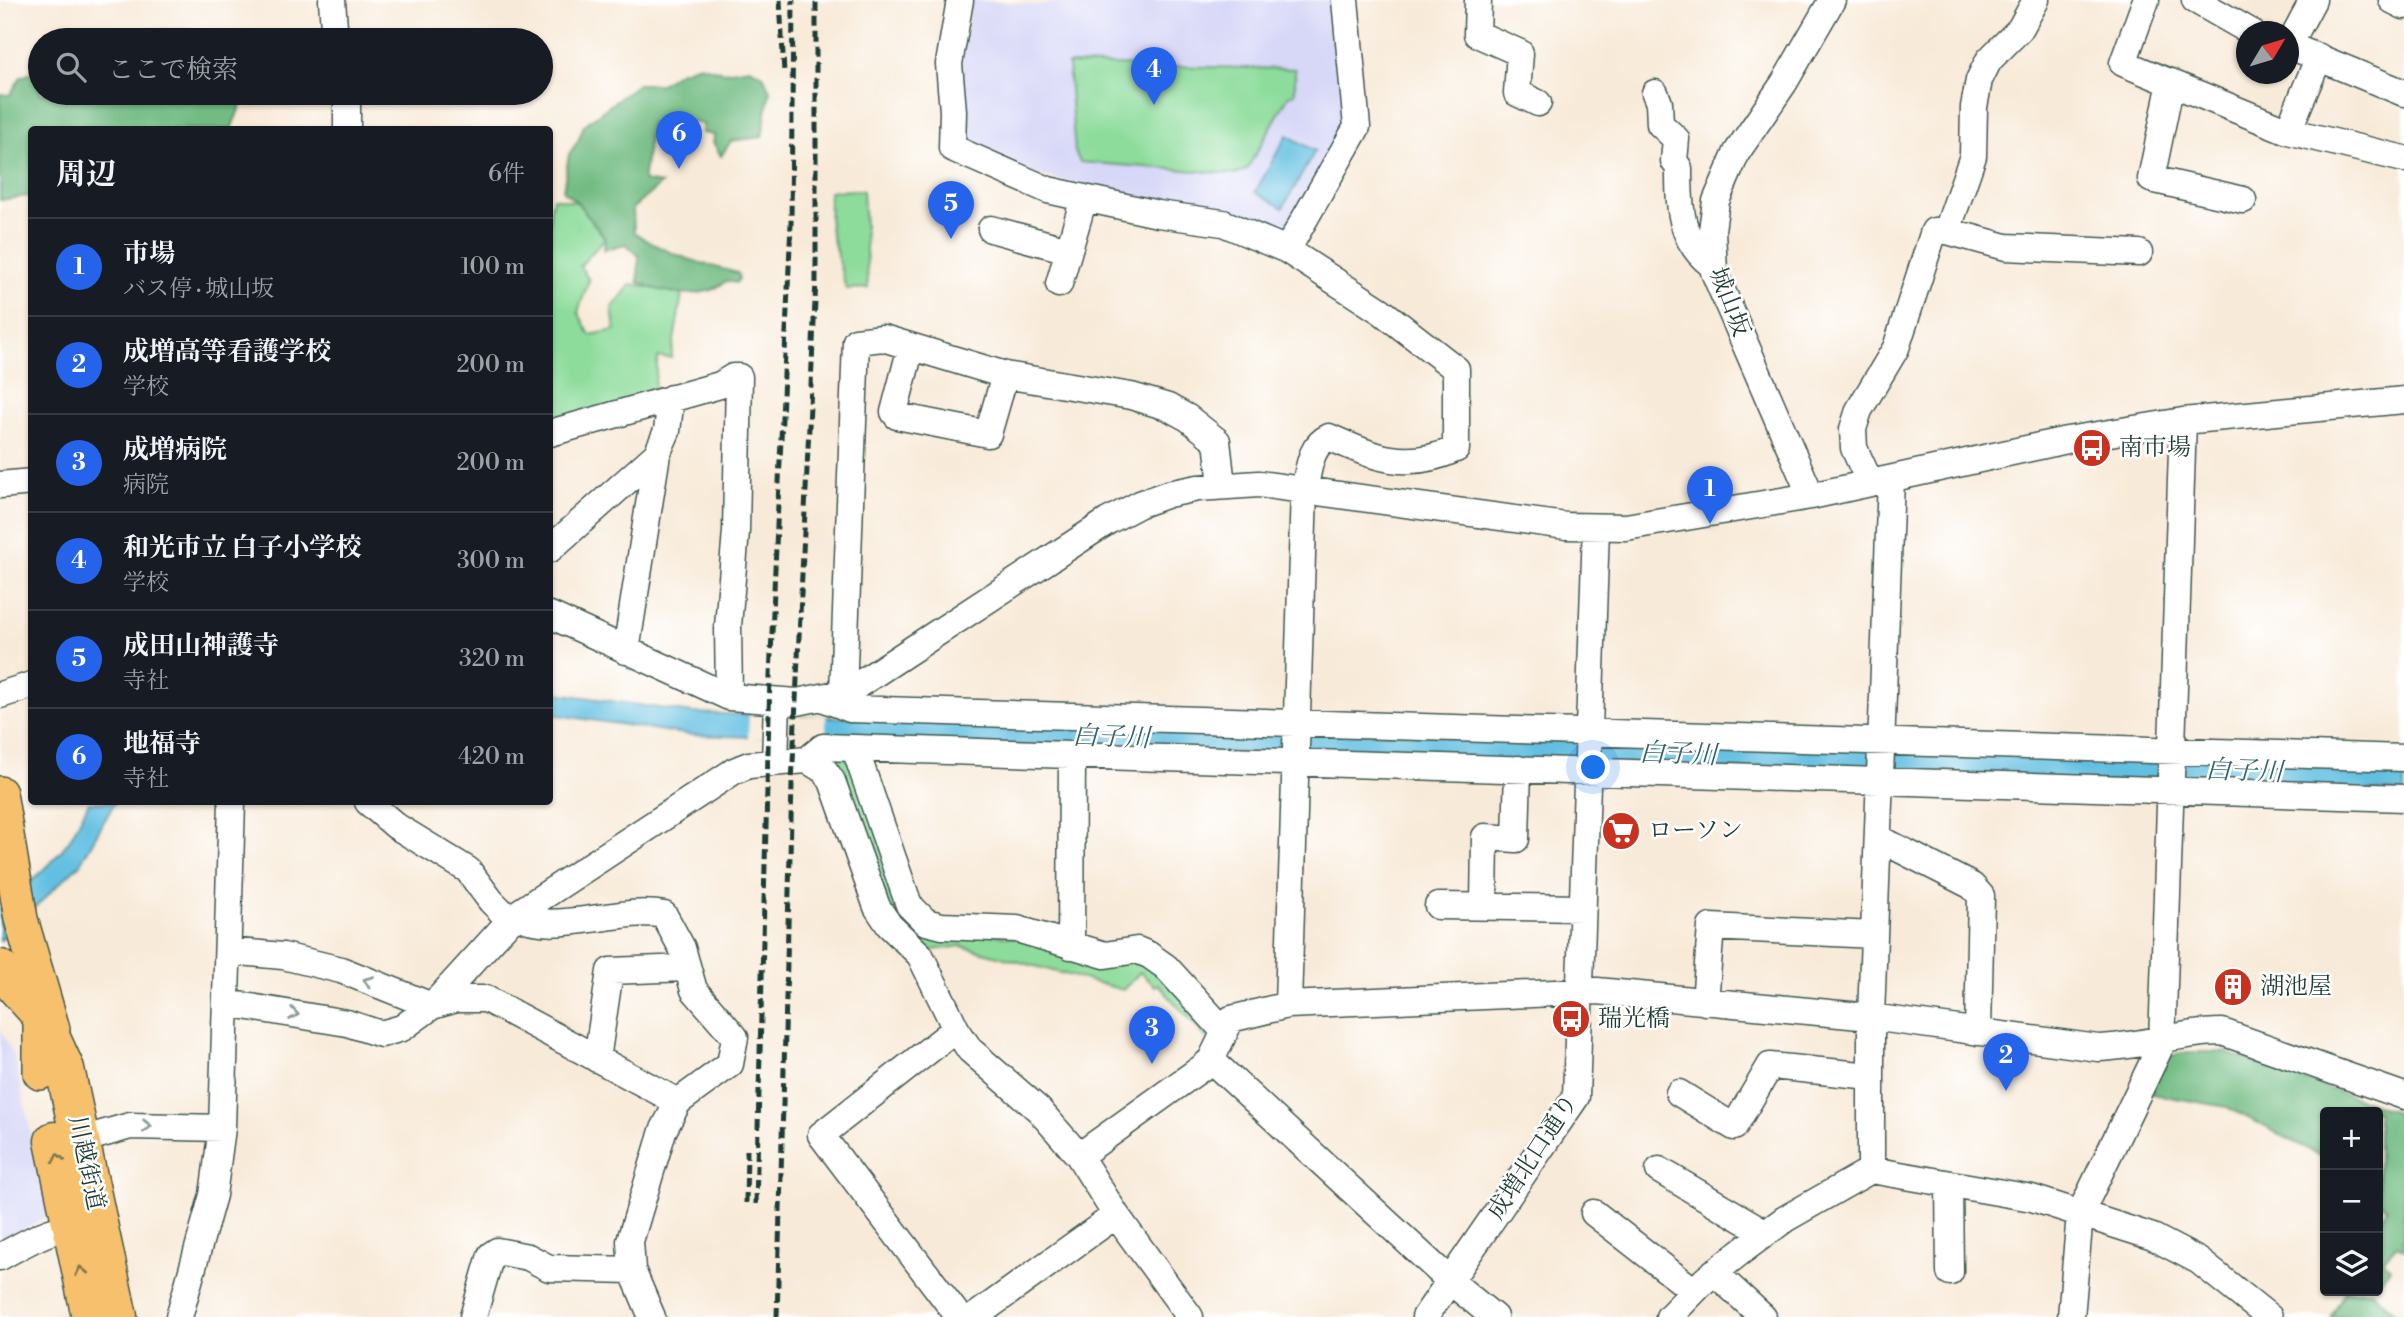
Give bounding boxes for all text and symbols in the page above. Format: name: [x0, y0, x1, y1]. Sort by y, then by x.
north arrow: [2236, 21, 2299, 84]
search box: [28, 28, 553, 105]
pin: 4: [1131, 47, 1177, 105]
icon: search: [52, 48, 90, 86]
text: ここで検索: [108, 54, 238, 86]
pin: 6: [656, 111, 702, 169]
text: 周辺: [56, 156, 116, 194]
text: 6件: [488, 160, 525, 188]
pin: 5: [928, 181, 974, 239]
text: 市場: [123, 238, 175, 270]
text: 1: [73, 253, 85, 281]
text: 100 m: [460, 253, 525, 281]
street label: 城山坂: [1702, 263, 1756, 341]
text: バス停 · 城山坂: [123, 275, 274, 303]
text: 成増高等看護学校: [123, 336, 331, 368]
text: 2: [72, 351, 86, 379]
text: 200 m: [457, 351, 525, 379]
text: 学校: [123, 373, 169, 401]
bus stop icon: 南市場: [2071, 427, 2113, 469]
place label: 南市場: [2119, 433, 2191, 463]
text: 成増病院: [123, 434, 227, 466]
text: 3: [72, 449, 86, 477]
text: 200 m: [457, 449, 525, 477]
pin: 1: [1687, 466, 1733, 524]
text: 病院: [123, 471, 169, 499]
text: 和光市立 白子小学校: [123, 532, 361, 564]
text: 4: [71, 547, 87, 575]
text: 300 m: [457, 547, 525, 575]
text: 学校: [123, 569, 169, 597]
text: 成田山神護寺: [123, 630, 279, 662]
text: 5: [72, 645, 86, 673]
text: 320 m: [459, 645, 525, 673]
text: 寺社: [123, 667, 169, 695]
water label: 白子川: [1071, 720, 1154, 754]
text: 地福寺: [123, 728, 201, 760]
water label: 白子川: [1638, 737, 1721, 771]
text: 6: [72, 743, 86, 771]
text: 420 m: [458, 743, 525, 771]
your location: [1576, 750, 1610, 784]
water label: 白子川: [2204, 754, 2287, 788]
text: 寺社: [123, 765, 169, 793]
supermarket icon: ローソン: [1600, 810, 1642, 852]
place label: ローソン: [1648, 816, 1743, 846]
building icon: 湖池屋: [2212, 966, 2254, 1008]
place label: 湖池屋: [2260, 972, 2332, 1002]
one-way arrow: [363, 975, 375, 989]
bus stop icon: 瑞光橋: [1550, 998, 1592, 1040]
place label: 瑞光橋: [1598, 1004, 1670, 1034]
one-way arrow: [288, 1006, 300, 1021]
pin: 3: [1129, 1006, 1175, 1064]
pin: 2: [1983, 1033, 2029, 1091]
street label: 成増北口通り: [1481, 1088, 1585, 1226]
map controls: [2320, 1107, 2383, 1296]
button: +: [2320, 1107, 2383, 1170]
street label: 川越街道: [61, 1113, 111, 1213]
one-way arrow: [142, 1119, 153, 1134]
one-way arrow: [51, 1152, 66, 1164]
button: −: [2320, 1170, 2383, 1233]
button: layers: [2320, 1233, 2383, 1296]
one-way arrow: [74, 1265, 89, 1277]

